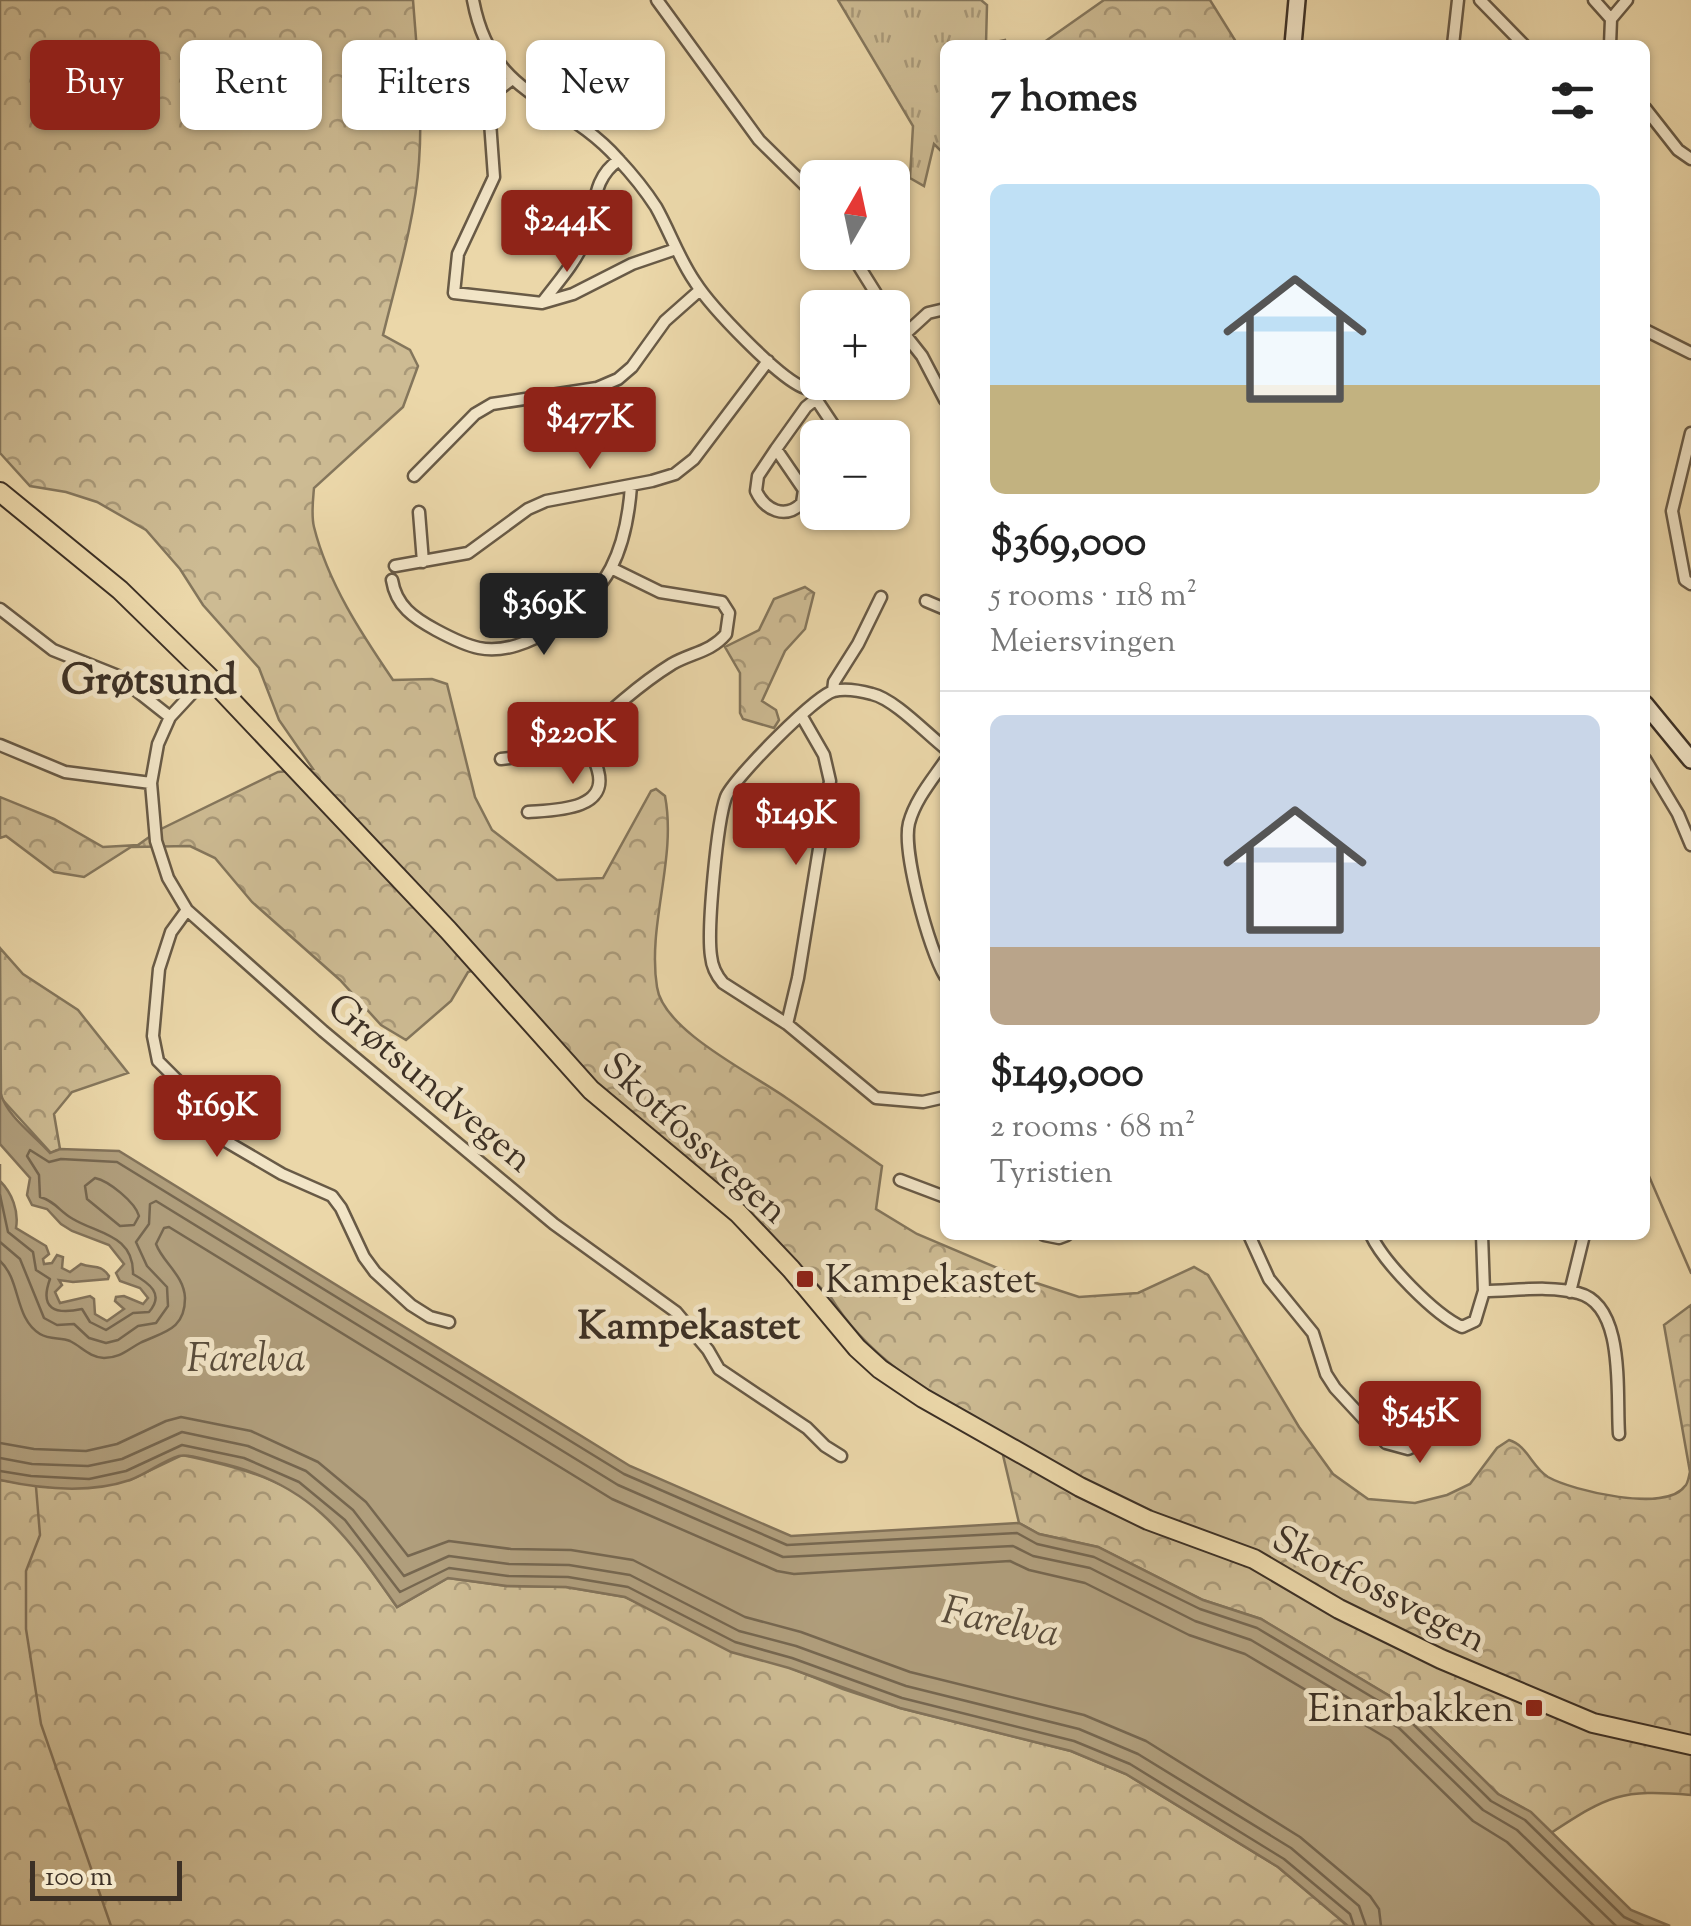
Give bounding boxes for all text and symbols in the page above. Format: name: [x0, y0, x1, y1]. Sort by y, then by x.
chip: Buy: [30, 40, 160, 130]
chip: Rent: [180, 40, 322, 130]
chip: Filters: [342, 40, 506, 130]
chip: New: [526, 40, 665, 130]
text: 7 homes: [990, 70, 1138, 130]
icon: filters: [1545, 73, 1600, 128]
north arrow: [800, 160, 910, 270]
map controls: [800, 160, 910, 530]
pin: $244K: [497, 190, 637, 275]
text: $244K: [523, 199, 611, 245]
icon: home: [1205, 249, 1385, 429]
button: +: [800, 290, 910, 400]
pin: $477K: [520, 387, 660, 472]
text: $477K: [546, 396, 634, 442]
button: −: [800, 420, 910, 530]
text: $369,000: [990, 514, 1146, 574]
pin: $369K: [474, 573, 614, 658]
text: 5 rooms · 118 m²: [990, 574, 1197, 620]
text: $369K: [502, 582, 586, 628]
text: Meiersvingen: [990, 620, 1176, 666]
district label: Grøtsund: [61, 653, 237, 713]
pin: $220K: [503, 702, 643, 787]
text: $220K: [529, 711, 617, 757]
icon: home: [1205, 780, 1385, 960]
pin: $149K: [726, 783, 866, 868]
text: $149K: [755, 792, 837, 838]
street label: Grøtsundvegen: [314, 983, 543, 1187]
street label: Skotfossvegen: [588, 1041, 799, 1238]
text: $149,000: [990, 1045, 1144, 1105]
pin: $169K: [147, 1075, 287, 1160]
text: $169K: [176, 1084, 258, 1130]
text: 2 rooms · 68 m²: [990, 1105, 1196, 1151]
text: Tyristien: [990, 1151, 1113, 1197]
place label: Kampekastet: [825, 1256, 1036, 1310]
marker: Kampekastet: [794, 1268, 816, 1290]
district label: Kampekastet: [578, 1300, 801, 1357]
water label: Farelva: [187, 1333, 305, 1390]
pin: $545K: [1350, 1381, 1490, 1466]
text: $545K: [1381, 1390, 1459, 1436]
street label: Skotfossvegen: [1261, 1514, 1495, 1669]
water label: Farelva: [936, 1584, 1064, 1665]
place label: Einarbakken: [1308, 1685, 1514, 1739]
marker: Einarbakken: [1523, 1697, 1545, 1719]
scale bar: [30, 1856, 182, 1900]
text: 100 m: [45, 1858, 113, 1898]

